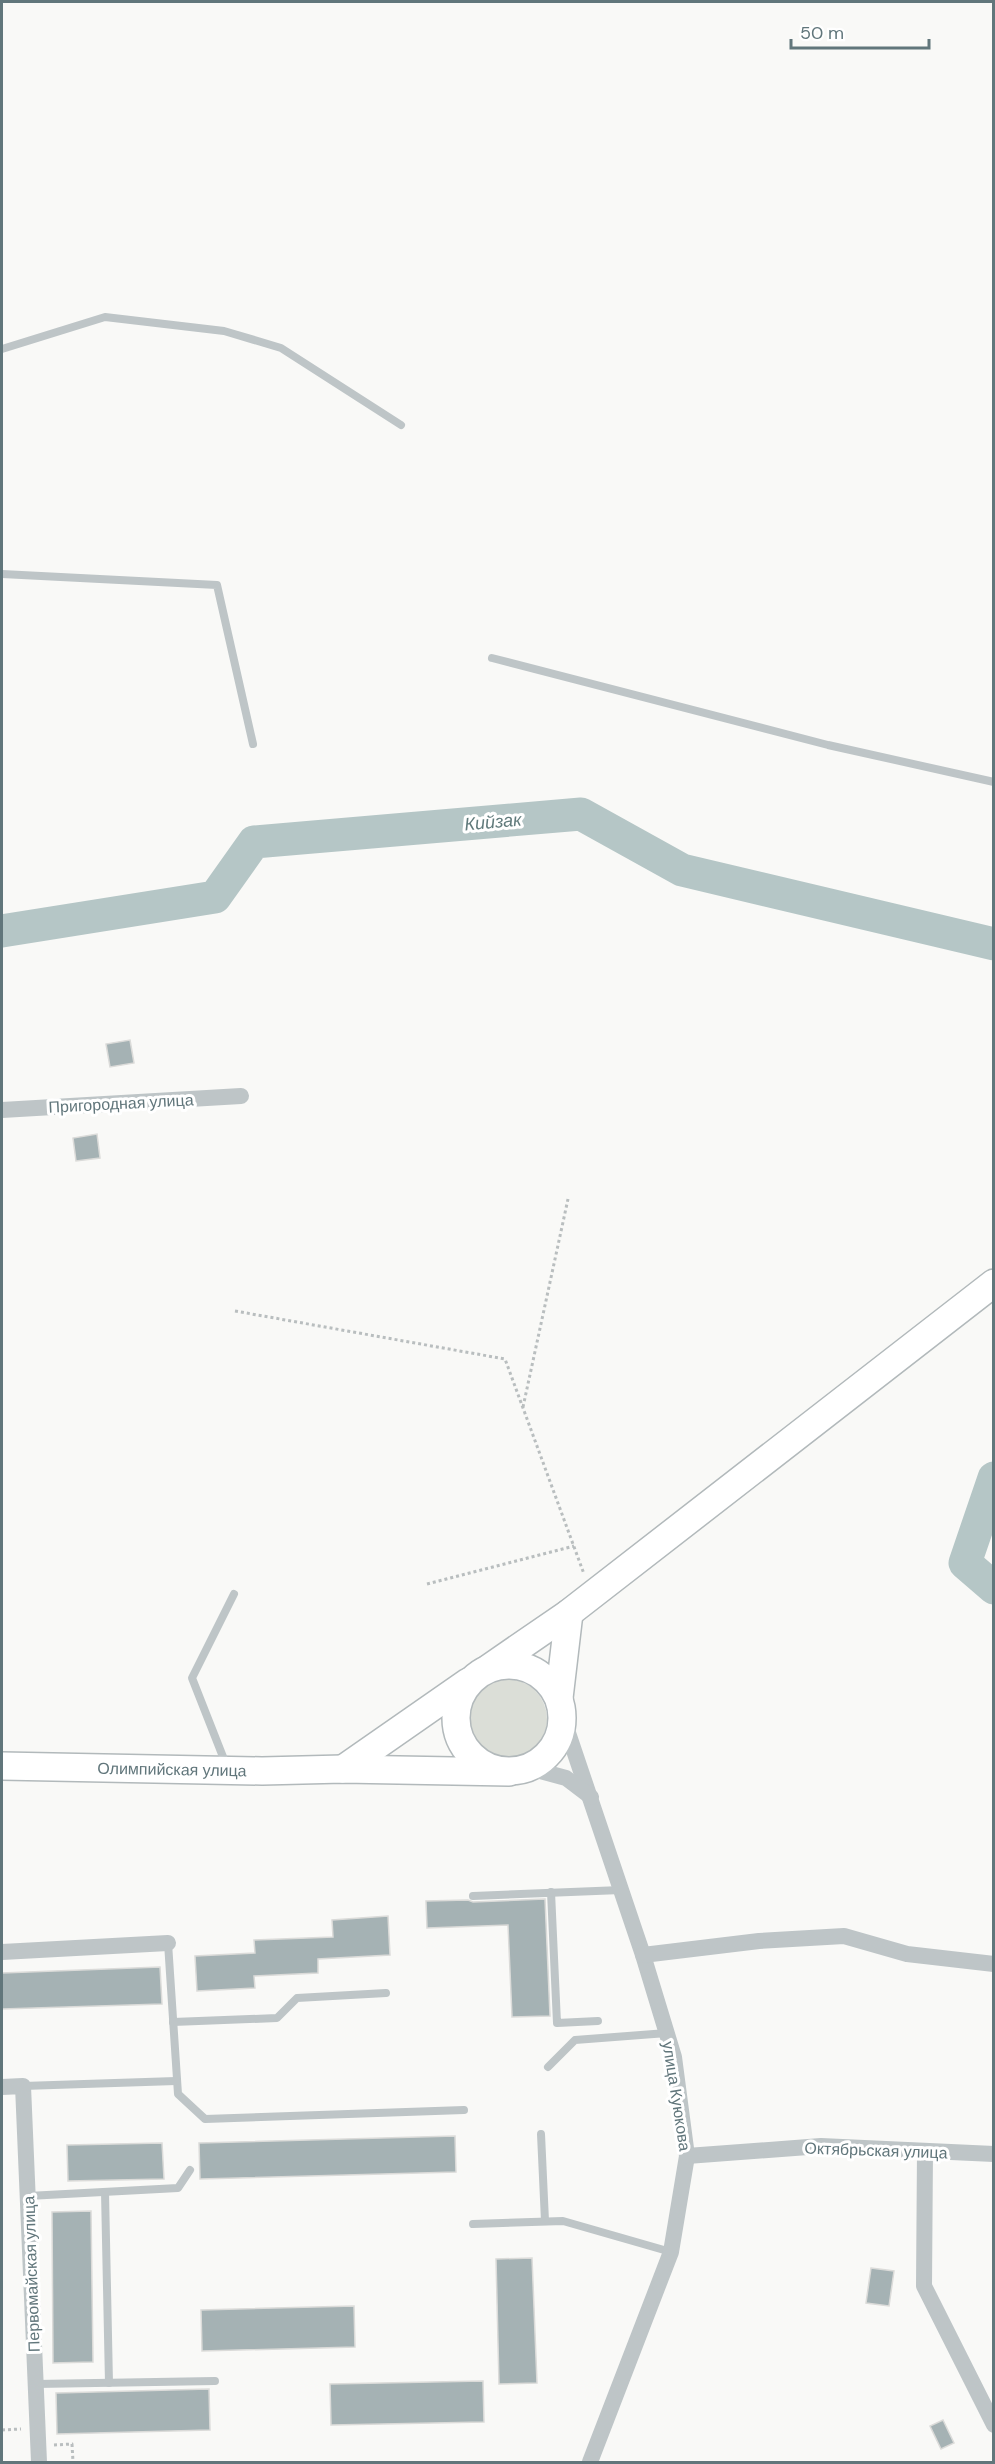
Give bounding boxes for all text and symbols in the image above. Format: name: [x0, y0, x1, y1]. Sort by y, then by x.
scale bar: [791, 12, 929, 50]
text: 50 m: [800, 21, 844, 45]
water label: Кийзак: [463, 807, 524, 836]
street label: Пригородная улица: [48, 1089, 194, 1118]
street label: Олимпийская улица: [97, 1758, 247, 1781]
street label: улица Куюкова: [657, 2040, 696, 2153]
street label: Октябрьская улица: [804, 2138, 948, 2163]
street label: Первомайская улица: [18, 2195, 45, 2353]

